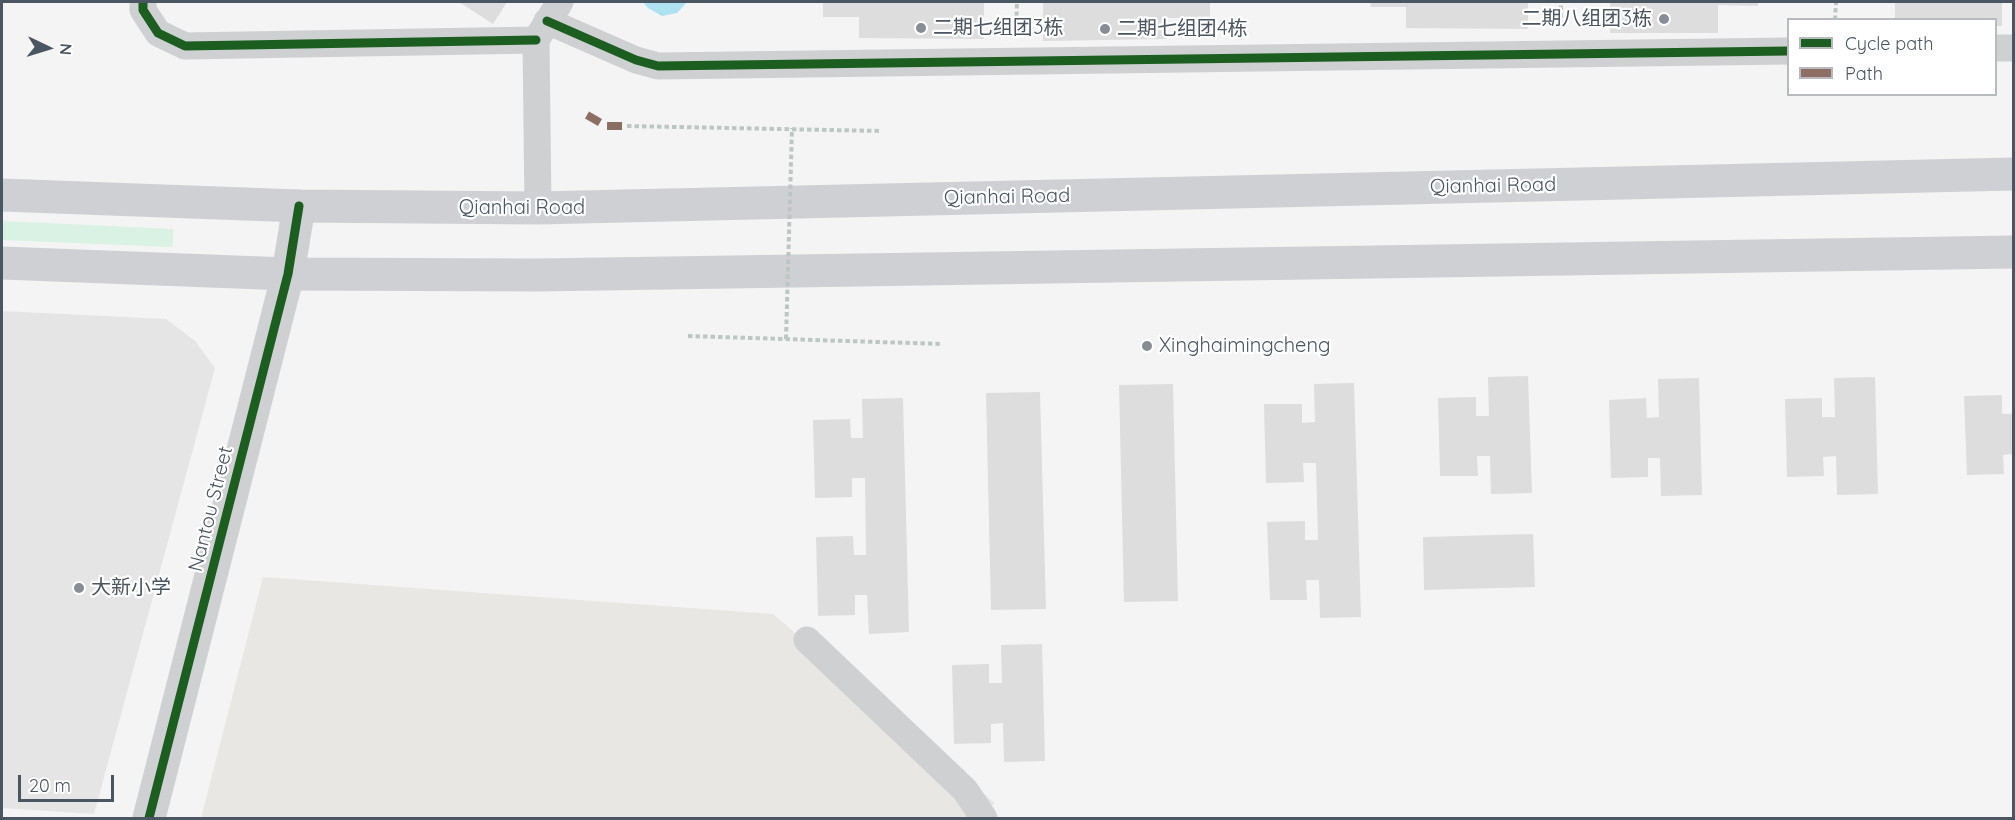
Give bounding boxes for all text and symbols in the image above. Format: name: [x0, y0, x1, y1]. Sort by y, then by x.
place label: 二期八组团3栋: [1522, 7, 1652, 31]
marker: 二期八组团3栋: [1657, 12, 1671, 26]
place label: 二期七组团3栋: [933, 16, 1063, 40]
place label: 二期七组团4栋: [1117, 17, 1248, 41]
north arrow: [18, 18, 78, 78]
legend: [1787, 18, 1997, 96]
marker: 二期七组团3栋: [914, 21, 928, 35]
marker: 二期七组团4栋: [1098, 22, 1112, 36]
text: Cycle path: [1845, 32, 1933, 55]
text: N: [56, 43, 76, 56]
text: Path: [1845, 62, 1883, 85]
street label: Qianhai Road: [1430, 173, 1556, 199]
street label: Qianhai Road: [944, 184, 1070, 210]
street label: Qianhai Road: [459, 196, 585, 220]
place label: Xinghaimingcheng: [1159, 334, 1330, 358]
marker: Xinghaimingcheng: [1140, 339, 1154, 353]
street label: Nantou Street: [184, 444, 238, 574]
place label: 大新小学: [91, 576, 171, 600]
marker: 大新小学: [72, 581, 86, 595]
scale bar: [21, 763, 117, 801]
text: 20 m: [29, 774, 71, 797]

